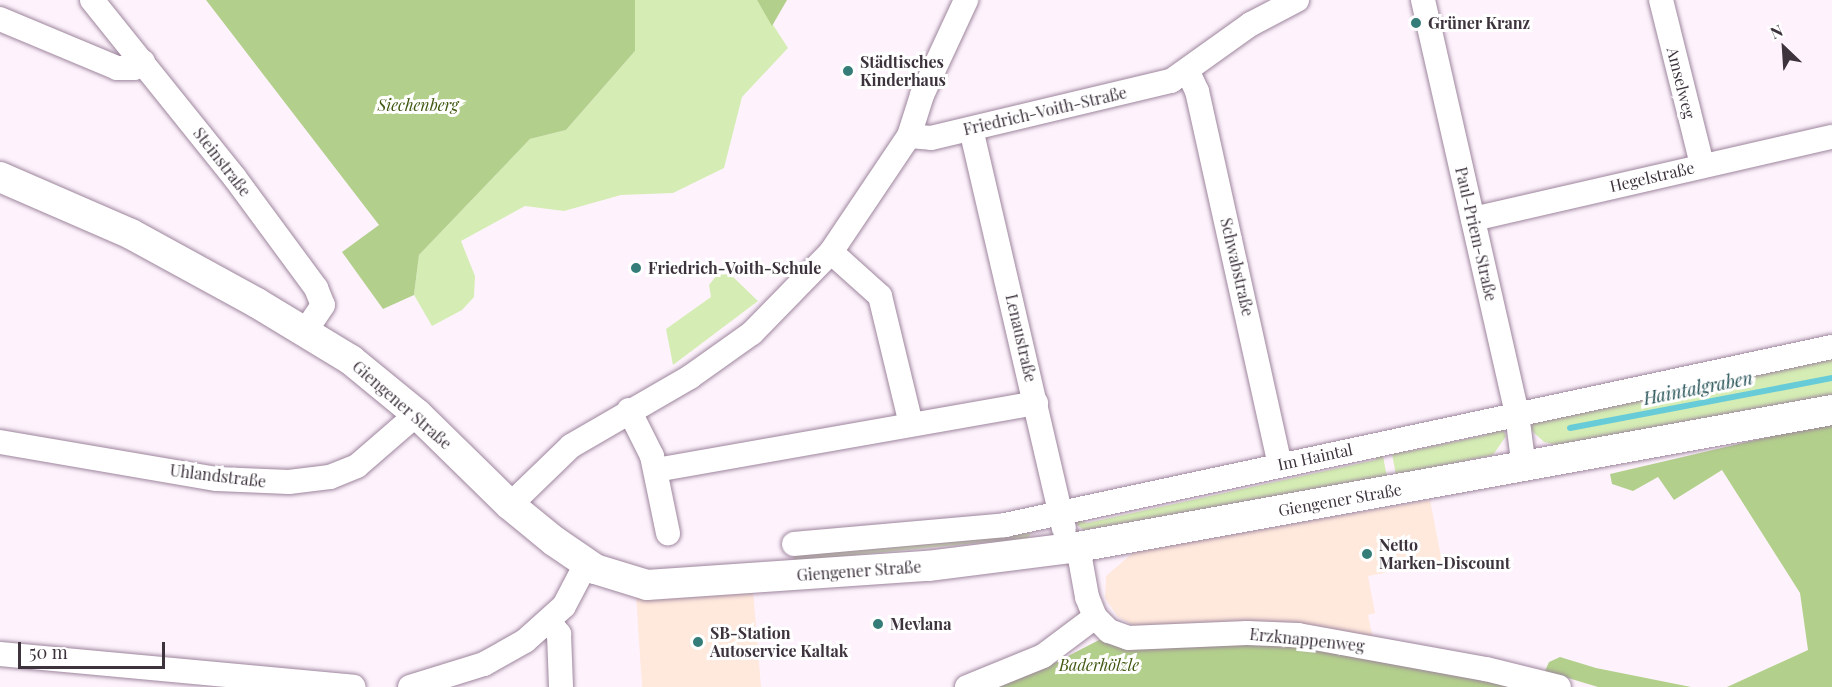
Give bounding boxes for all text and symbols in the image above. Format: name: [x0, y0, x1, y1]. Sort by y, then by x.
place label: Grüner Kranz: [1428, 13, 1531, 33]
marker: Grüner Kranz: [1409, 16, 1423, 30]
north arrow: [1754, 18, 1814, 78]
text: N: [1767, 19, 1786, 43]
street label: Amselweg: [1663, 45, 1699, 121]
place label: Städtisches Kinderhaus: [860, 52, 946, 90]
marker: Städtisches Kinderhaus: [841, 64, 855, 78]
street label: Friedrich-Voith-Straße: [961, 83, 1129, 139]
park label: Siechenberg: [377, 95, 459, 115]
street label: Steinstraße: [189, 124, 255, 200]
street label: Hegelstraße: [1608, 158, 1696, 196]
street label: Paul-Priem-Straße: [1451, 165, 1501, 303]
street label: Schwabstraße: [1216, 216, 1258, 318]
place label: Friedrich-Voith-Schule: [648, 258, 821, 278]
marker: Friedrich-Voith-Schule: [629, 261, 643, 275]
street label: Lenaustraße: [1002, 292, 1040, 384]
street label: Giengener Straße: [348, 357, 456, 453]
water label: Haintalgraben: [1642, 367, 1754, 409]
street label: Im Haintal: [1276, 440, 1354, 474]
street label: Uhlandstraße: [169, 461, 267, 491]
street label: Giengener Straße: [1277, 480, 1403, 520]
place label: Netto Marken-Discount: [1379, 535, 1510, 573]
marker: Netto Marken-Discount: [1360, 547, 1374, 561]
street label: Giengener Straße: [796, 557, 922, 585]
place label: Mevlana: [890, 614, 951, 634]
marker: Mevlana: [871, 617, 885, 631]
place label: SB-Station Autoservice Kaltak: [710, 623, 848, 661]
street label: Erzknappenweg: [1249, 624, 1365, 656]
scale bar: [21, 630, 168, 668]
marker: SB-Station Autoservice Kaltak: [691, 635, 705, 649]
text: 50 m: [29, 640, 68, 664]
park label: Baderhölzle: [1059, 655, 1139, 675]

